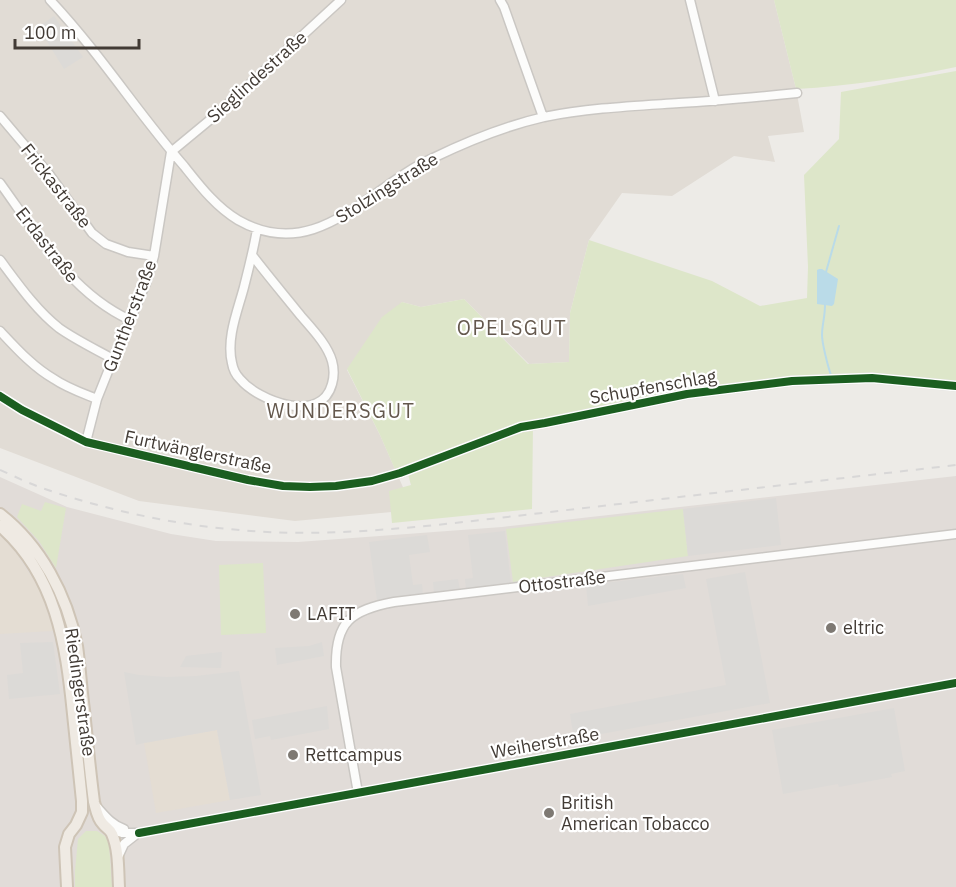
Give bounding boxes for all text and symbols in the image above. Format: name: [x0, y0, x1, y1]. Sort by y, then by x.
scale bar: [15, 12, 140, 50]
text: 100 m: [24, 21, 76, 44]
street label: Sieglindestraße: [202, 26, 312, 128]
street label: Frickastraße: [16, 139, 97, 233]
street label: Stolzingstraße: [331, 147, 442, 228]
street label: Erdastraße: [11, 202, 84, 287]
street label: Guntherstraße: [98, 256, 162, 375]
district label: OPELSGUT: [457, 314, 567, 341]
street label: Schupfenschlag: [588, 364, 719, 409]
district label: WUNDERSGUT: [267, 397, 415, 424]
street label: Furtwänglerstraße: [122, 425, 274, 478]
street label: Ottostraße: [517, 565, 607, 598]
place label: LAFIT: [307, 602, 355, 625]
marker: LAFIT: [288, 607, 302, 621]
place label: eltric: [843, 616, 884, 639]
marker: eltric: [824, 621, 838, 635]
street label: Riedingerstraße: [60, 626, 101, 758]
street label: Weiherstraße: [489, 722, 601, 763]
place label: Rettcampus: [305, 743, 402, 766]
marker: Rettcampus: [286, 748, 300, 762]
place label: British American Tobacco: [561, 791, 710, 835]
marker: British American Tobacco: [542, 806, 556, 820]

